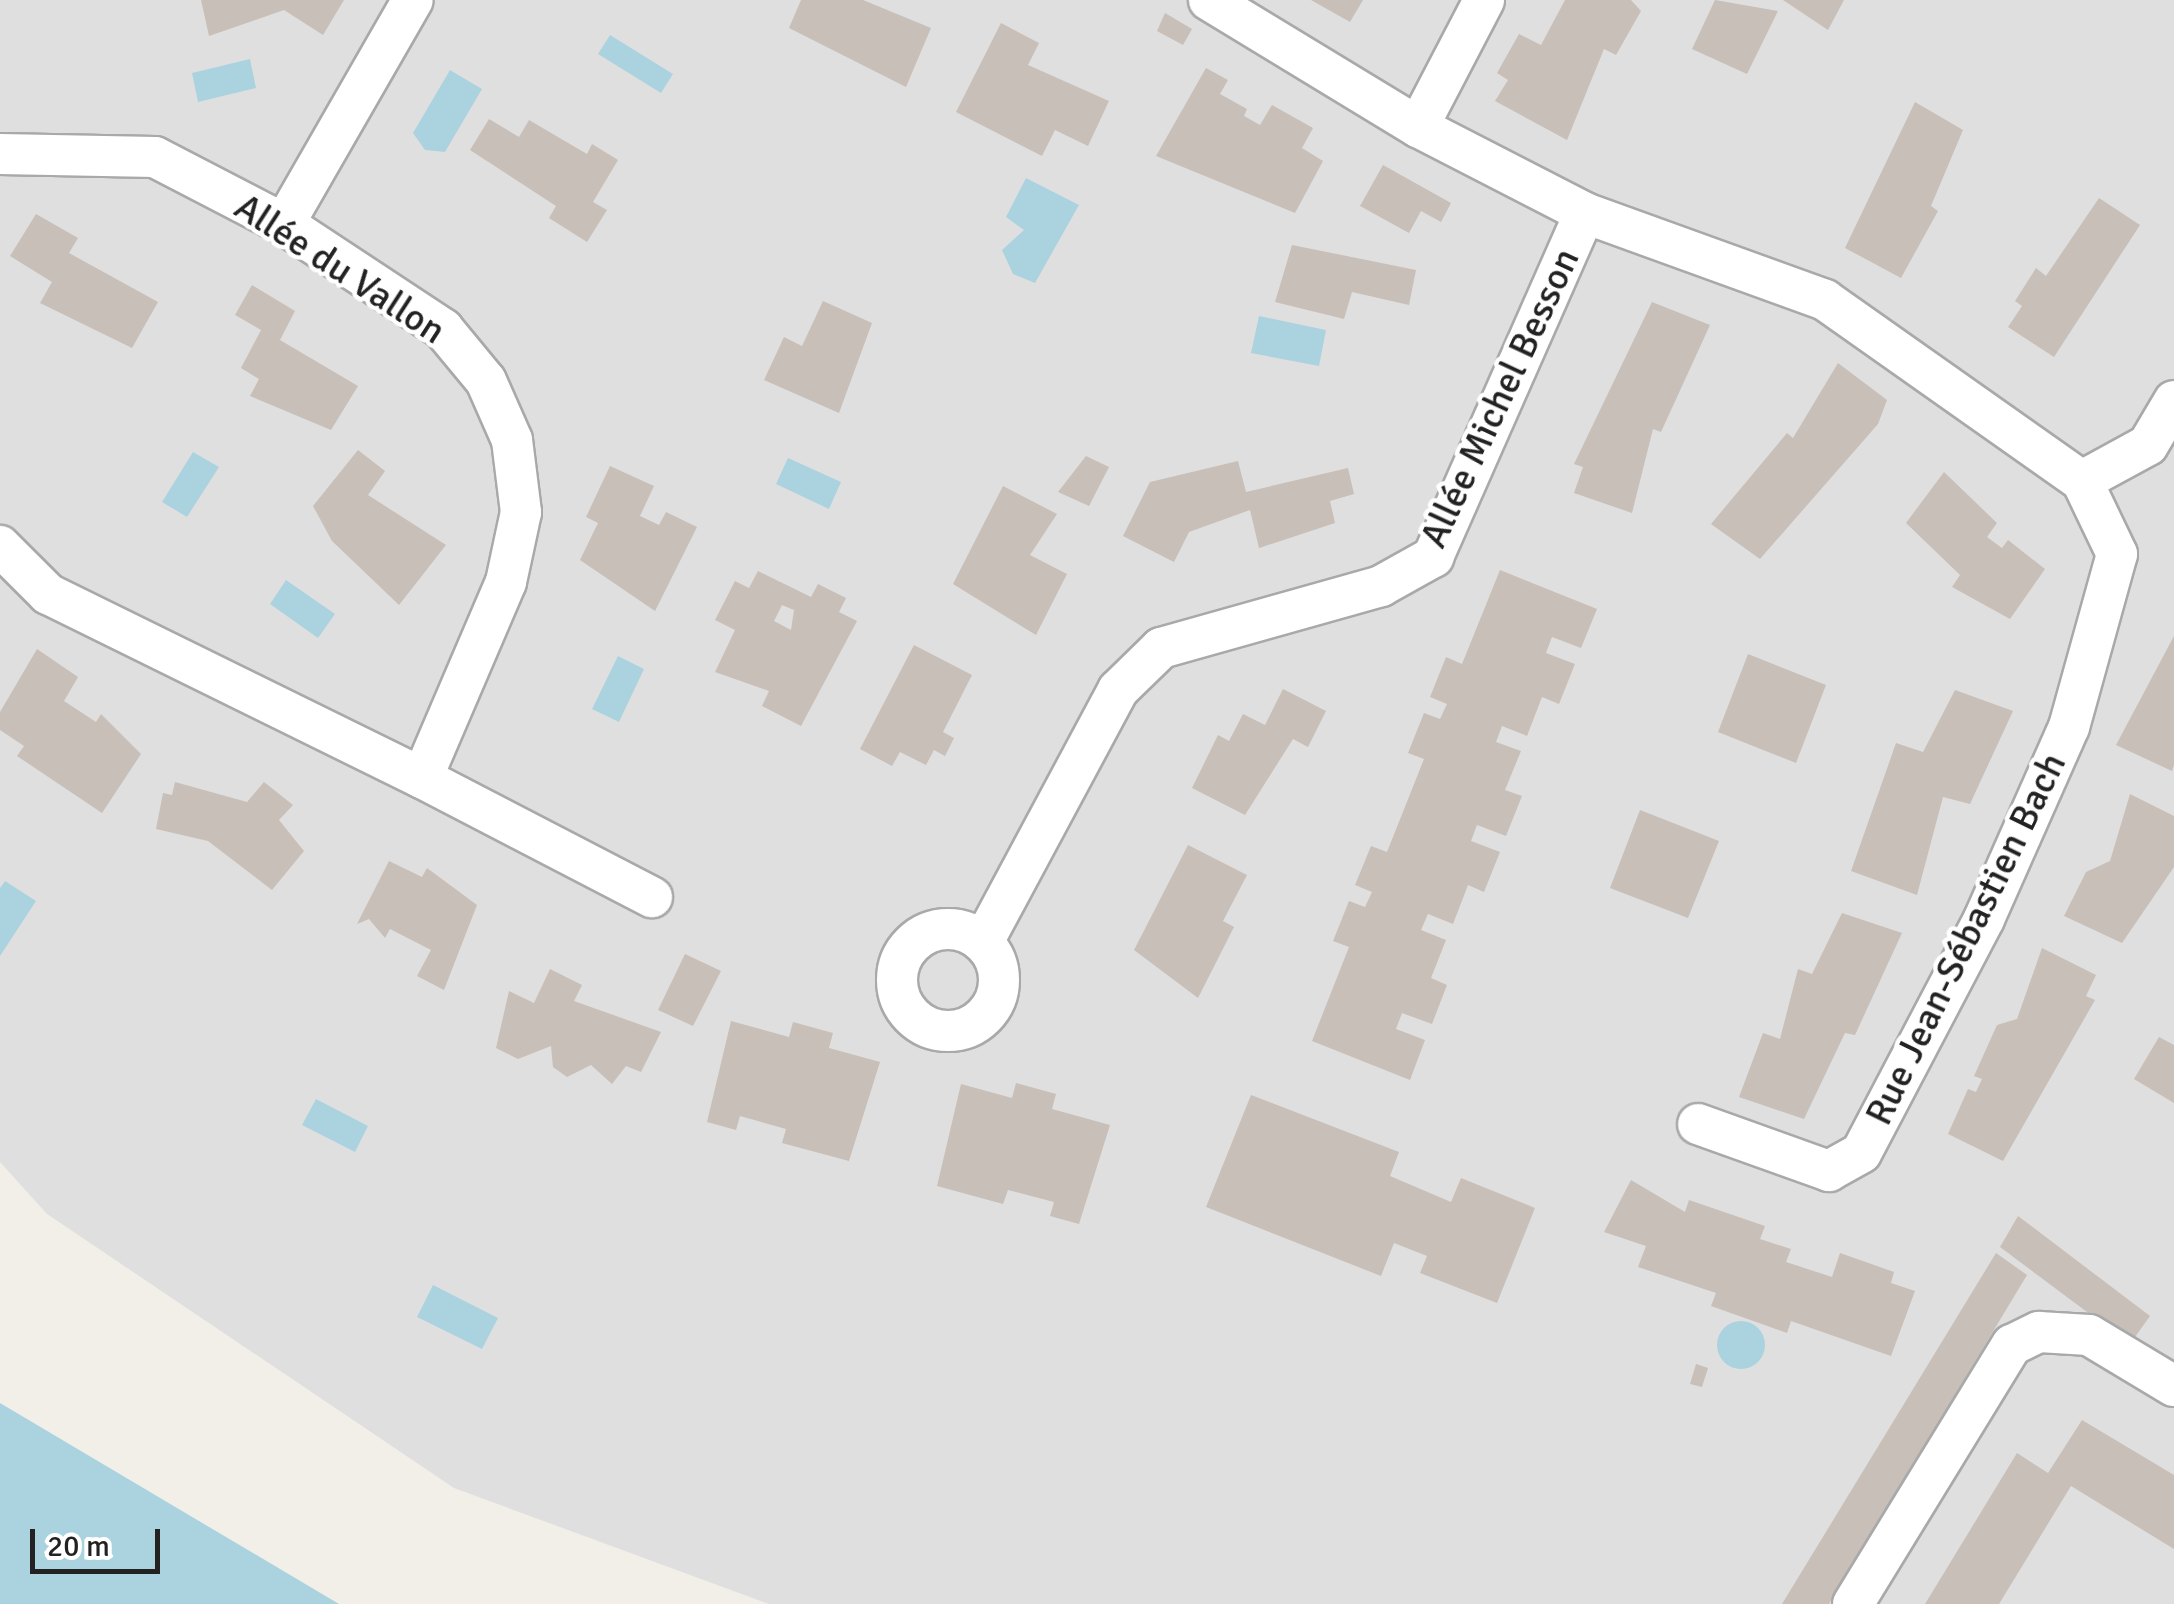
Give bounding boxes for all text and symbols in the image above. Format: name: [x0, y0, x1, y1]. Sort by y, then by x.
street label: Allée du Vallon: [226, 184, 454, 354]
street label: Allée Michel Besson: [1411, 241, 1589, 555]
street label: Rue Jean-Sébastien Bach: [1856, 746, 2076, 1132]
scale bar: [35, 1509, 165, 1571]
text: 20 m: [47, 1528, 110, 1565]

